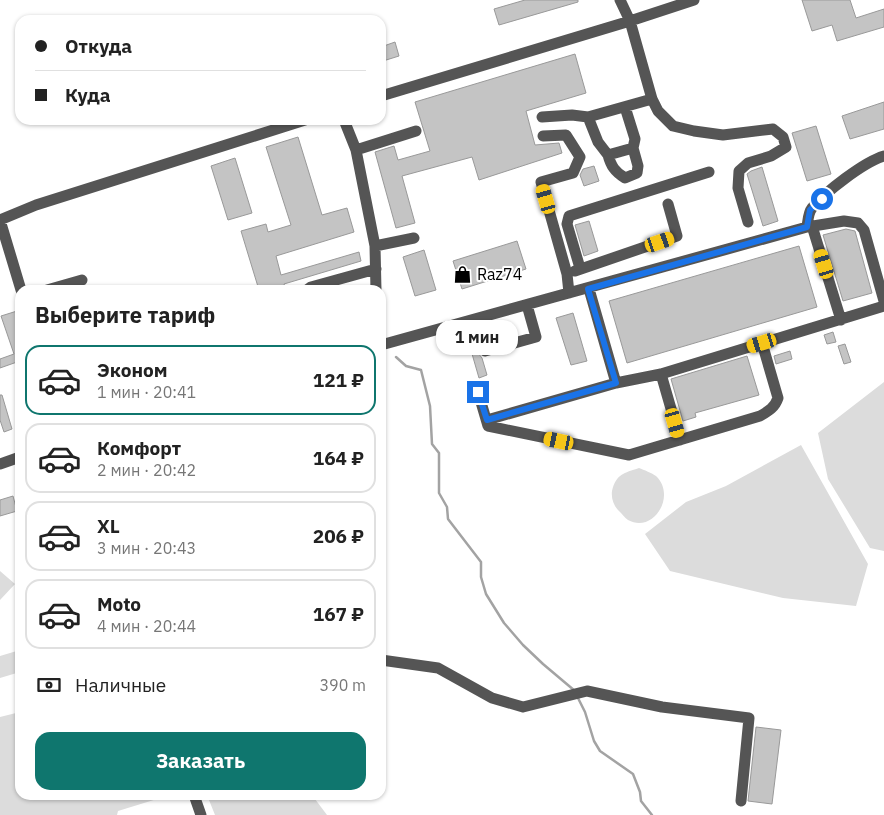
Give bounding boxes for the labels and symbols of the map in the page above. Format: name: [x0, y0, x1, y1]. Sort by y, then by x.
car: [534, 183, 557, 215]
route start: [811, 188, 833, 210]
car: [643, 230, 676, 254]
car: [812, 247, 835, 281]
shop icon: Raz74: [453, 264, 473, 284]
place label: Raz74: [477, 264, 522, 284]
callout: 1 мин: [437, 320, 519, 354]
car: [745, 331, 778, 355]
route end: [467, 381, 489, 403]
car: [663, 407, 686, 439]
car: [542, 431, 575, 451]

